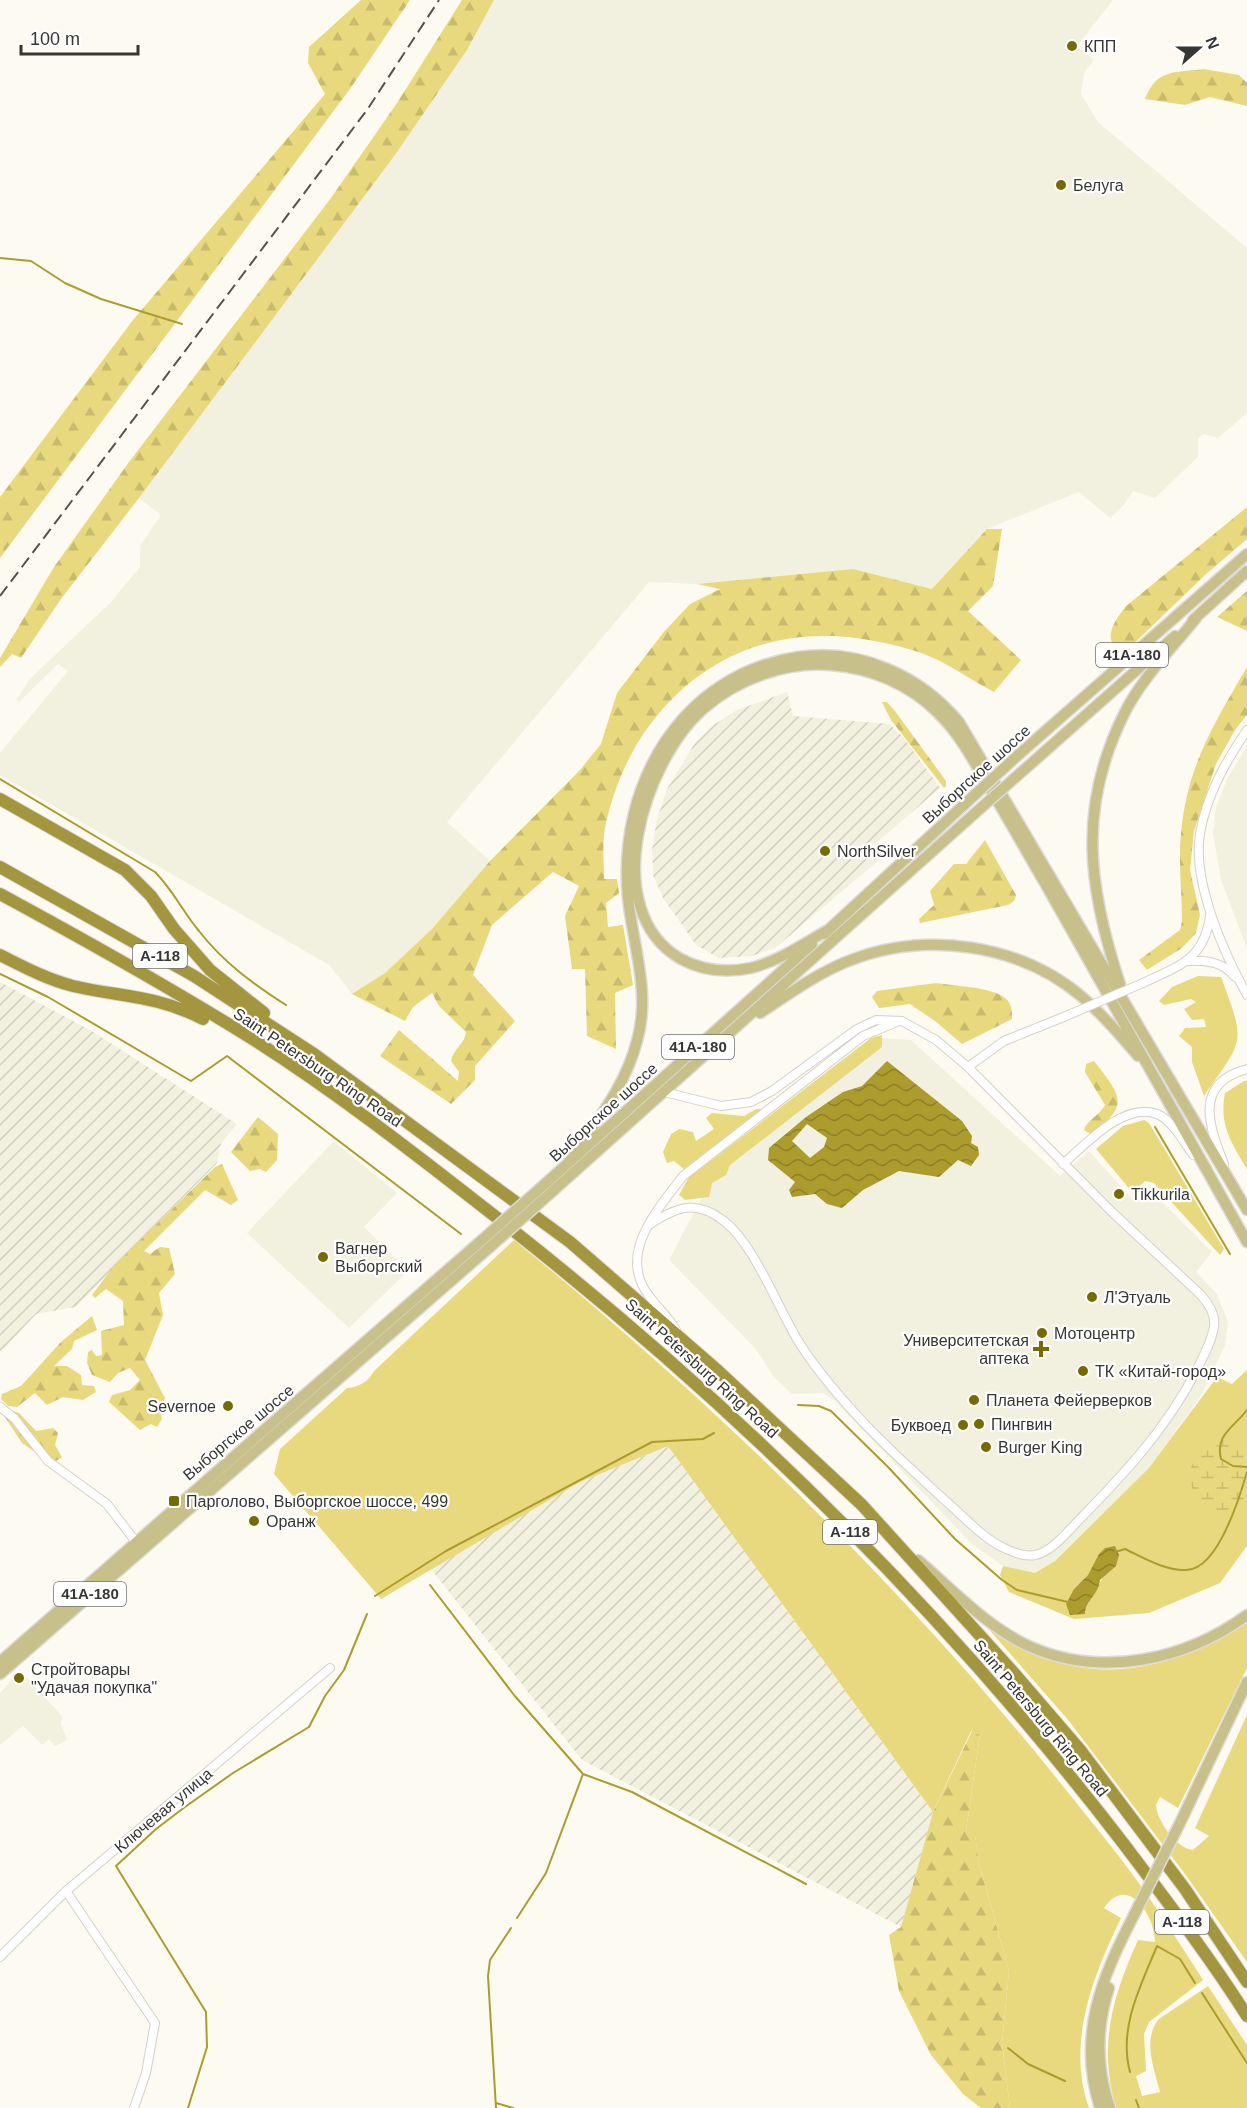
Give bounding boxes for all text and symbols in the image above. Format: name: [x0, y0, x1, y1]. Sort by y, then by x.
scale bar: [21, 18, 138, 56]
north arrow: [1169, 18, 1229, 78]
text: 100 m: [30, 29, 80, 49]
text: N: [1203, 34, 1223, 51]
place label: КПП: [1084, 38, 1116, 55]
marker: КПП: [1065, 39, 1079, 53]
place label: Белуга: [1073, 177, 1124, 194]
marker: Белуга: [1054, 178, 1068, 192]
road number: 41А-180: [1096, 643, 1168, 667]
street label: Выборгское шоссе: [919, 722, 1034, 827]
place label: NorthSilver: [837, 843, 917, 860]
marker: NorthSilver: [818, 844, 832, 858]
road number: А-118: [133, 944, 187, 968]
street label: Saint Petersburg Ring Road: [230, 1005, 405, 1130]
road number: 41А-180: [662, 1035, 734, 1059]
street label: Выборгское шоссе: [546, 1060, 661, 1165]
place label: Tikkurila: [1131, 1186, 1190, 1203]
marker: Tikkurila: [1112, 1187, 1126, 1201]
place label: Вагнер Выборгский: [335, 1240, 423, 1275]
marker: Вагнер Выборгский: [316, 1250, 330, 1264]
place label: Л'Этуаль: [1104, 1289, 1171, 1306]
marker: Л'Этуаль: [1085, 1290, 1099, 1304]
street label: Saint Petersburg Ring Road: [622, 1295, 781, 1441]
place label: Мотоцентр: [1054, 1325, 1135, 1342]
marker: Мотоцентр: [1035, 1326, 1049, 1340]
place label: Университетская аптека: [903, 1332, 1029, 1367]
marker: Университетская аптека: [1034, 1342, 1048, 1356]
place label: ТК «Китай-город»: [1095, 1363, 1226, 1380]
marker: ТК «Китай-город»: [1076, 1364, 1090, 1378]
street label: Выборгское шоссе: [180, 1381, 297, 1483]
place label: Планета Фейерверков: [986, 1392, 1152, 1409]
marker: Планета Фейерверков: [967, 1393, 981, 1407]
place label: Severnoe: [148, 1398, 216, 1415]
marker: Severnoe: [221, 1399, 235, 1413]
place label: Пингвин: [991, 1416, 1052, 1433]
place label: Буквоед: [891, 1417, 952, 1434]
marker: Пингвин: [972, 1417, 986, 1431]
marker: Буквоед: [956, 1418, 970, 1432]
place label: Burger King: [998, 1439, 1083, 1456]
marker: Burger King: [979, 1440, 993, 1454]
place label: Парголово, Выборгское шоссе, 499: [186, 1493, 448, 1510]
marker: Парголово, Выборгское шоссе, 499: [167, 1494, 181, 1508]
place label: Оранж: [266, 1513, 316, 1530]
marker: Оранж: [247, 1514, 261, 1528]
road number: А-118: [823, 1520, 877, 1544]
road number: 41А-180: [54, 1582, 126, 1606]
street label: Saint Petersburg Ring Road: [970, 1637, 1111, 1800]
place label: Cтройтовары "Удачая покупка": [31, 1661, 157, 1696]
marker: Cтройтовары "Удачая покупка": [12, 1671, 26, 1685]
street label: Ключевая улица: [111, 1765, 216, 1856]
road number: А-118: [1155, 1910, 1209, 1934]

